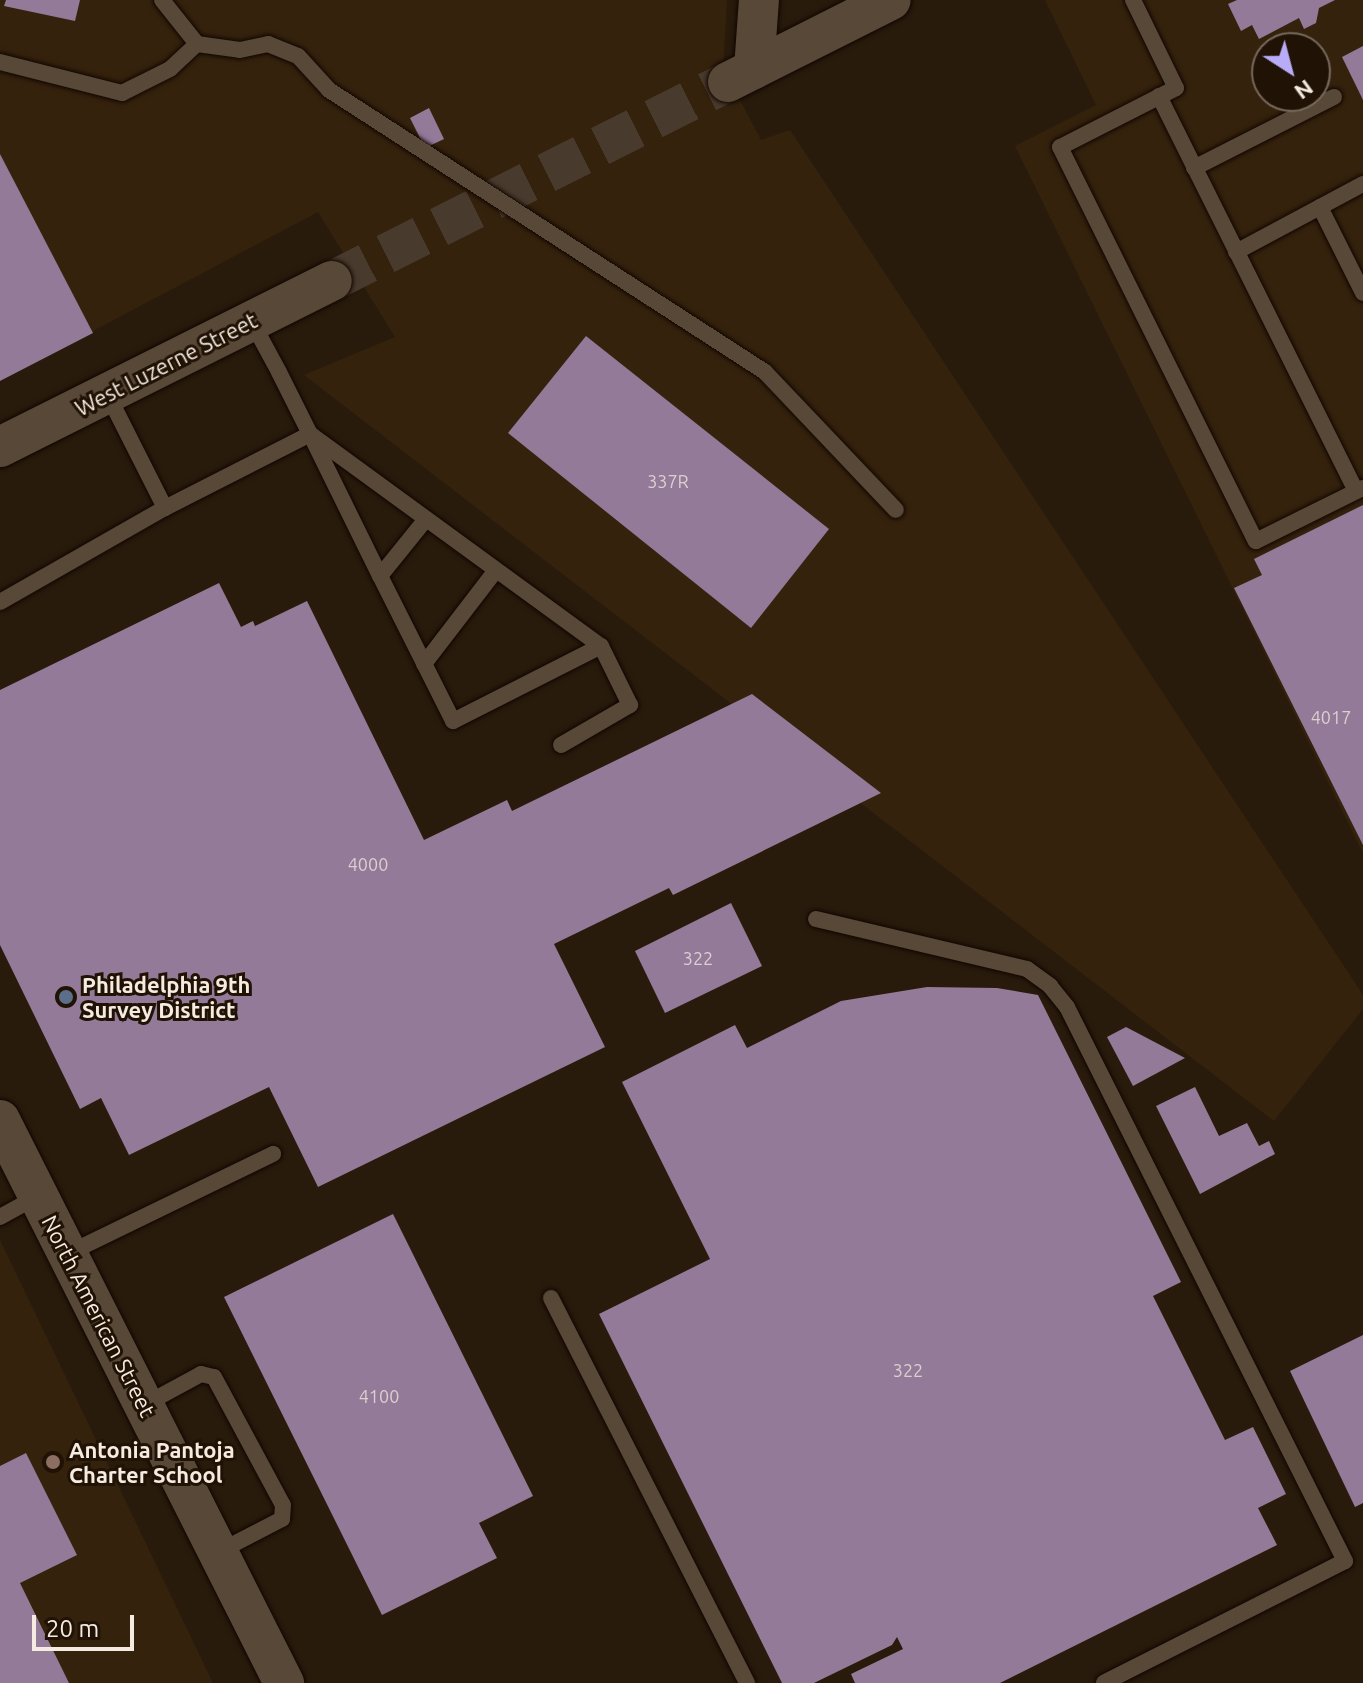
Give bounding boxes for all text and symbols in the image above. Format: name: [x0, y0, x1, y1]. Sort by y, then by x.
north arrow: [1251, 32, 1331, 112]
text: N: [1290, 75, 1318, 105]
street label: West Luzerne Street: [71, 307, 261, 421]
house number: 337R: [647, 470, 689, 492]
house number: 4017: [1311, 706, 1351, 728]
house number: 4000: [348, 853, 388, 875]
house number: 322: [683, 947, 713, 969]
place label: Philadelphia 9th Survey District: [82, 971, 250, 1022]
marker: Philadelphia 9th Survey District: [57, 988, 75, 1006]
street label: North American Street: [37, 1211, 161, 1421]
house number: 322: [893, 1359, 923, 1381]
house number: 4100: [359, 1385, 399, 1407]
place label: Antonia Pantoja Charter School: [69, 1436, 235, 1488]
marker: Antonia Pantoja Charter School: [44, 1453, 62, 1471]
scale bar: [36, 1599, 138, 1649]
text: 20 m: [46, 1615, 99, 1642]

